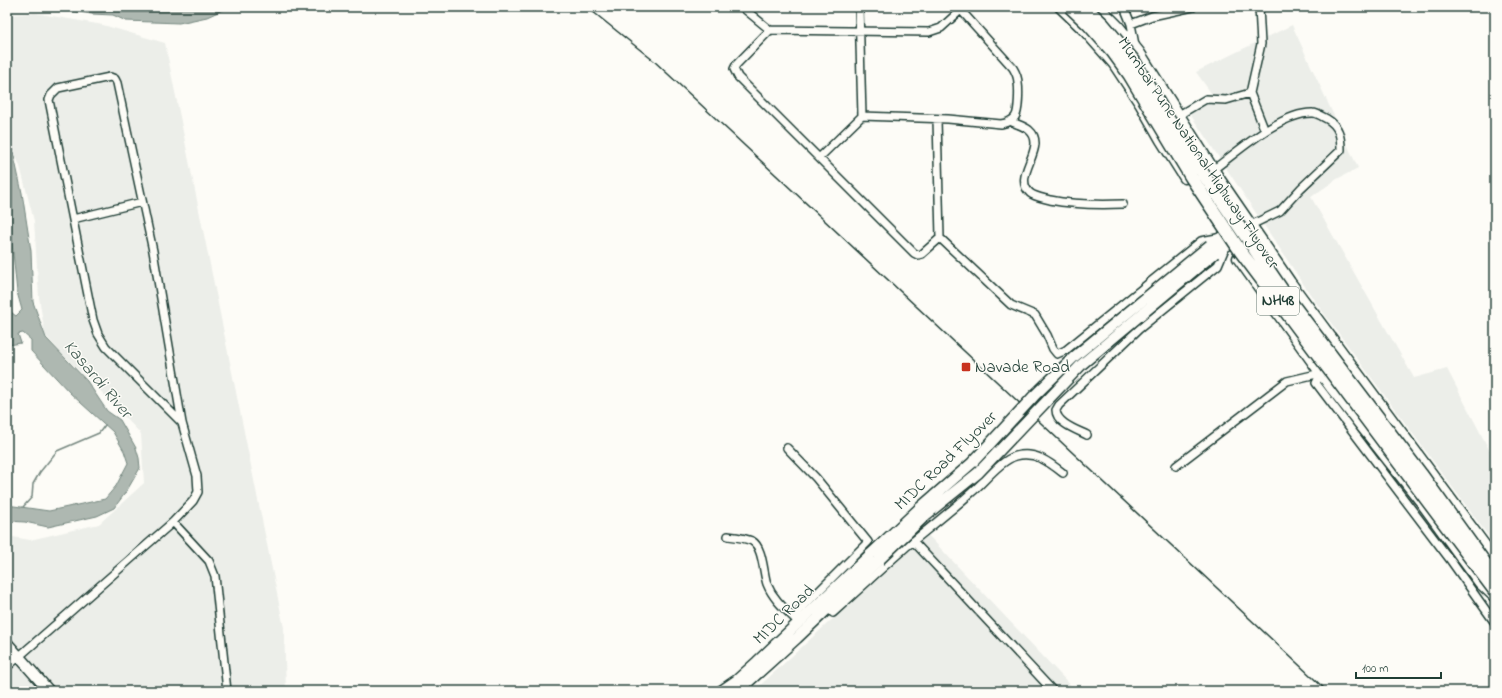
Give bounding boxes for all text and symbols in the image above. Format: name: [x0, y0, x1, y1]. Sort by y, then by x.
street label: Mumbai Pune National Highway Flyover: [1109, 32, 1286, 276]
road number: NH48: [1257, 287, 1299, 315]
water label: Kasardi River: [56, 335, 139, 427]
place label: Navade Road: [975, 355, 1070, 380]
marker: Navade Road: [960, 361, 972, 373]
street label: MIDC Road Flyover: [889, 405, 1004, 517]
street label: MIDC Road: [747, 579, 821, 651]
scale bar: [1356, 654, 1441, 680]
text: 100 m: [1362, 660, 1389, 678]

